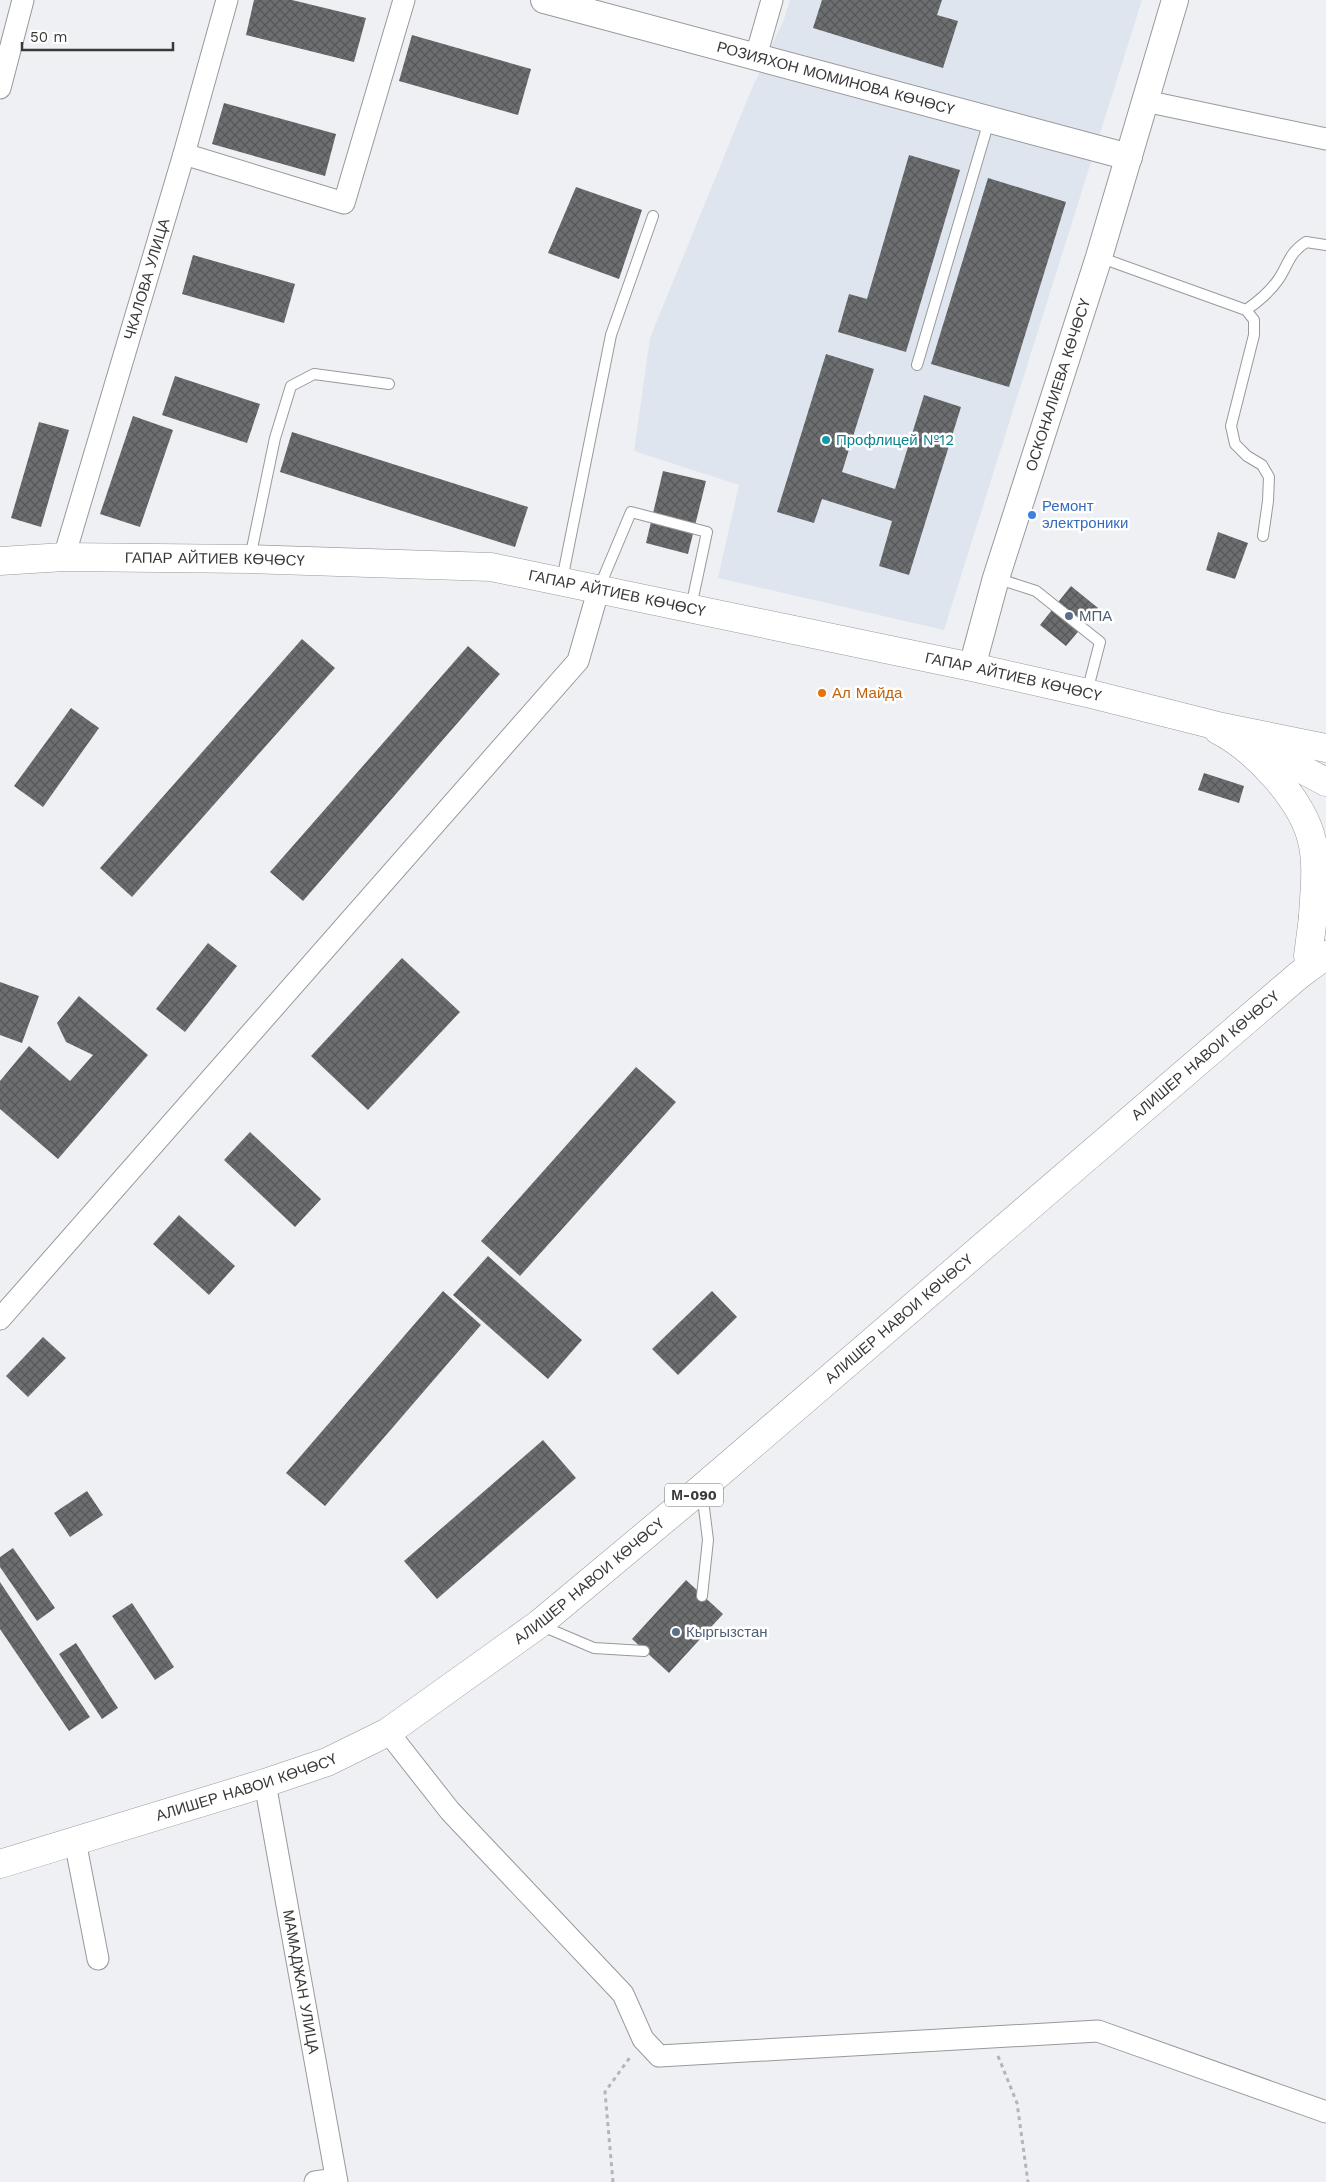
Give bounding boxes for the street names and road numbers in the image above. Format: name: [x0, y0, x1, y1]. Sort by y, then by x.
street label: РОЗИЯХОН МОМИНОВА КӨЧӨСҮ: [715, 38, 957, 119]
street label: ЧКАЛОВА УЛИЦА: [120, 216, 173, 342]
street label: ОСКОНАЛИЕВА КӨЧӨСҮ: [1022, 296, 1094, 474]
street label: ГАПАР АЙТИЕВ КӨЧӨСҮ: [125, 549, 306, 570]
street label: ГАПАР АЙТИЕВ КӨЧӨСҮ: [527, 566, 708, 620]
street label: ГАПАР АЙТИЕВ КӨЧӨСҮ: [924, 648, 1104, 705]
street label: АЛИШЕР НАВОИ КӨЧӨСҮ: [1128, 987, 1283, 1124]
street label: АЛИШЕР НАВОИ КӨЧӨСҮ: [821, 1250, 977, 1387]
road number: М-090: [665, 1484, 723, 1506]
street label: АЛИШЕР НАВОИ КӨЧӨСҮ: [510, 1514, 668, 1648]
street label: АЛИШЕР НАВОИ КӨЧӨСҮ: [154, 1749, 341, 1825]
street label: МАМАДЖАН УЛИЦА: [279, 1908, 323, 2055]

